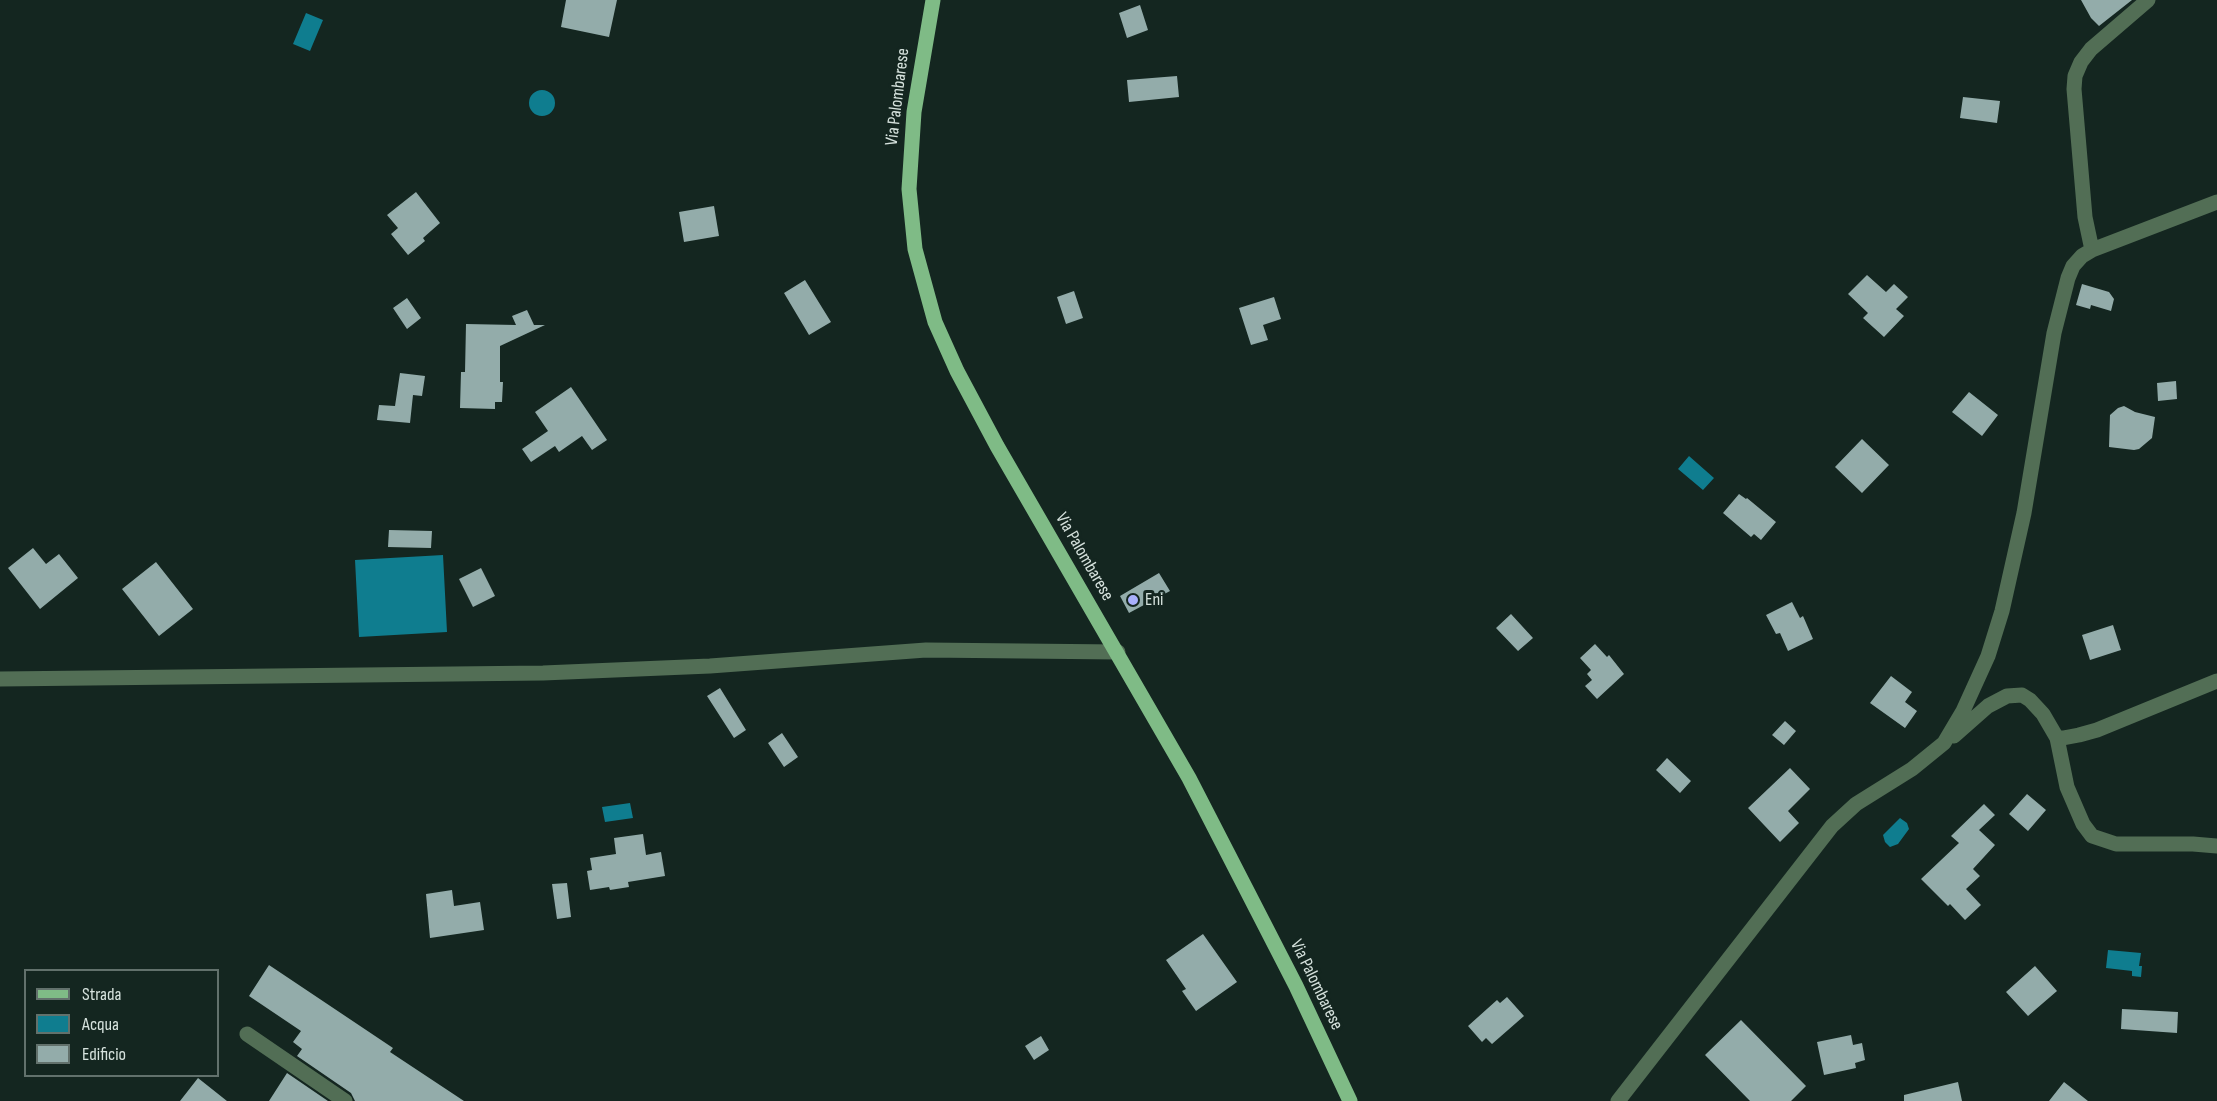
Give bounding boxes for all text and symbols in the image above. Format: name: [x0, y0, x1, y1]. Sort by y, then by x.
street label: Via Palombarese: [881, 47, 915, 147]
street label: Via Palombarese: [1050, 509, 1118, 605]
place label: Eni: [1145, 589, 1163, 611]
marker: Eni: [1126, 593, 1140, 607]
street label: Via Palombarese: [1285, 936, 1347, 1034]
legend: [24, 969, 219, 1077]
text: Strada: [82, 984, 121, 1005]
text: Acqua: [82, 1014, 119, 1035]
text: Edificio: [82, 1044, 126, 1065]

